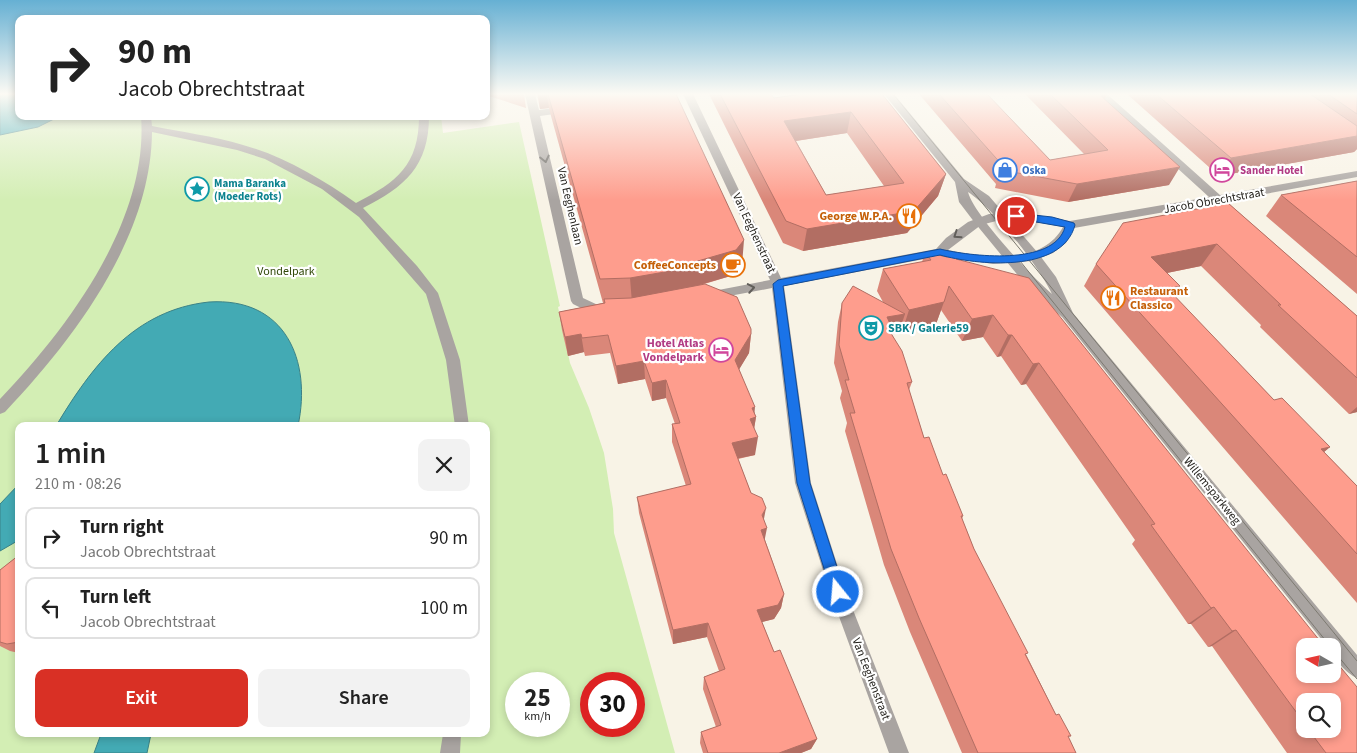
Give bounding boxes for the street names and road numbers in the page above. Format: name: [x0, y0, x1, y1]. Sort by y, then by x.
street label: Van Eeghenlaan: [553, 165, 587, 247]
street label: Jacob Obrechtstraat: [1162, 184, 1266, 218]
street label: Van Eeghenstraat: [728, 190, 780, 276]
street label: Willemsparkweg: [1179, 454, 1245, 528]
street label: Van Eeghenstraat: [848, 635, 894, 723]

